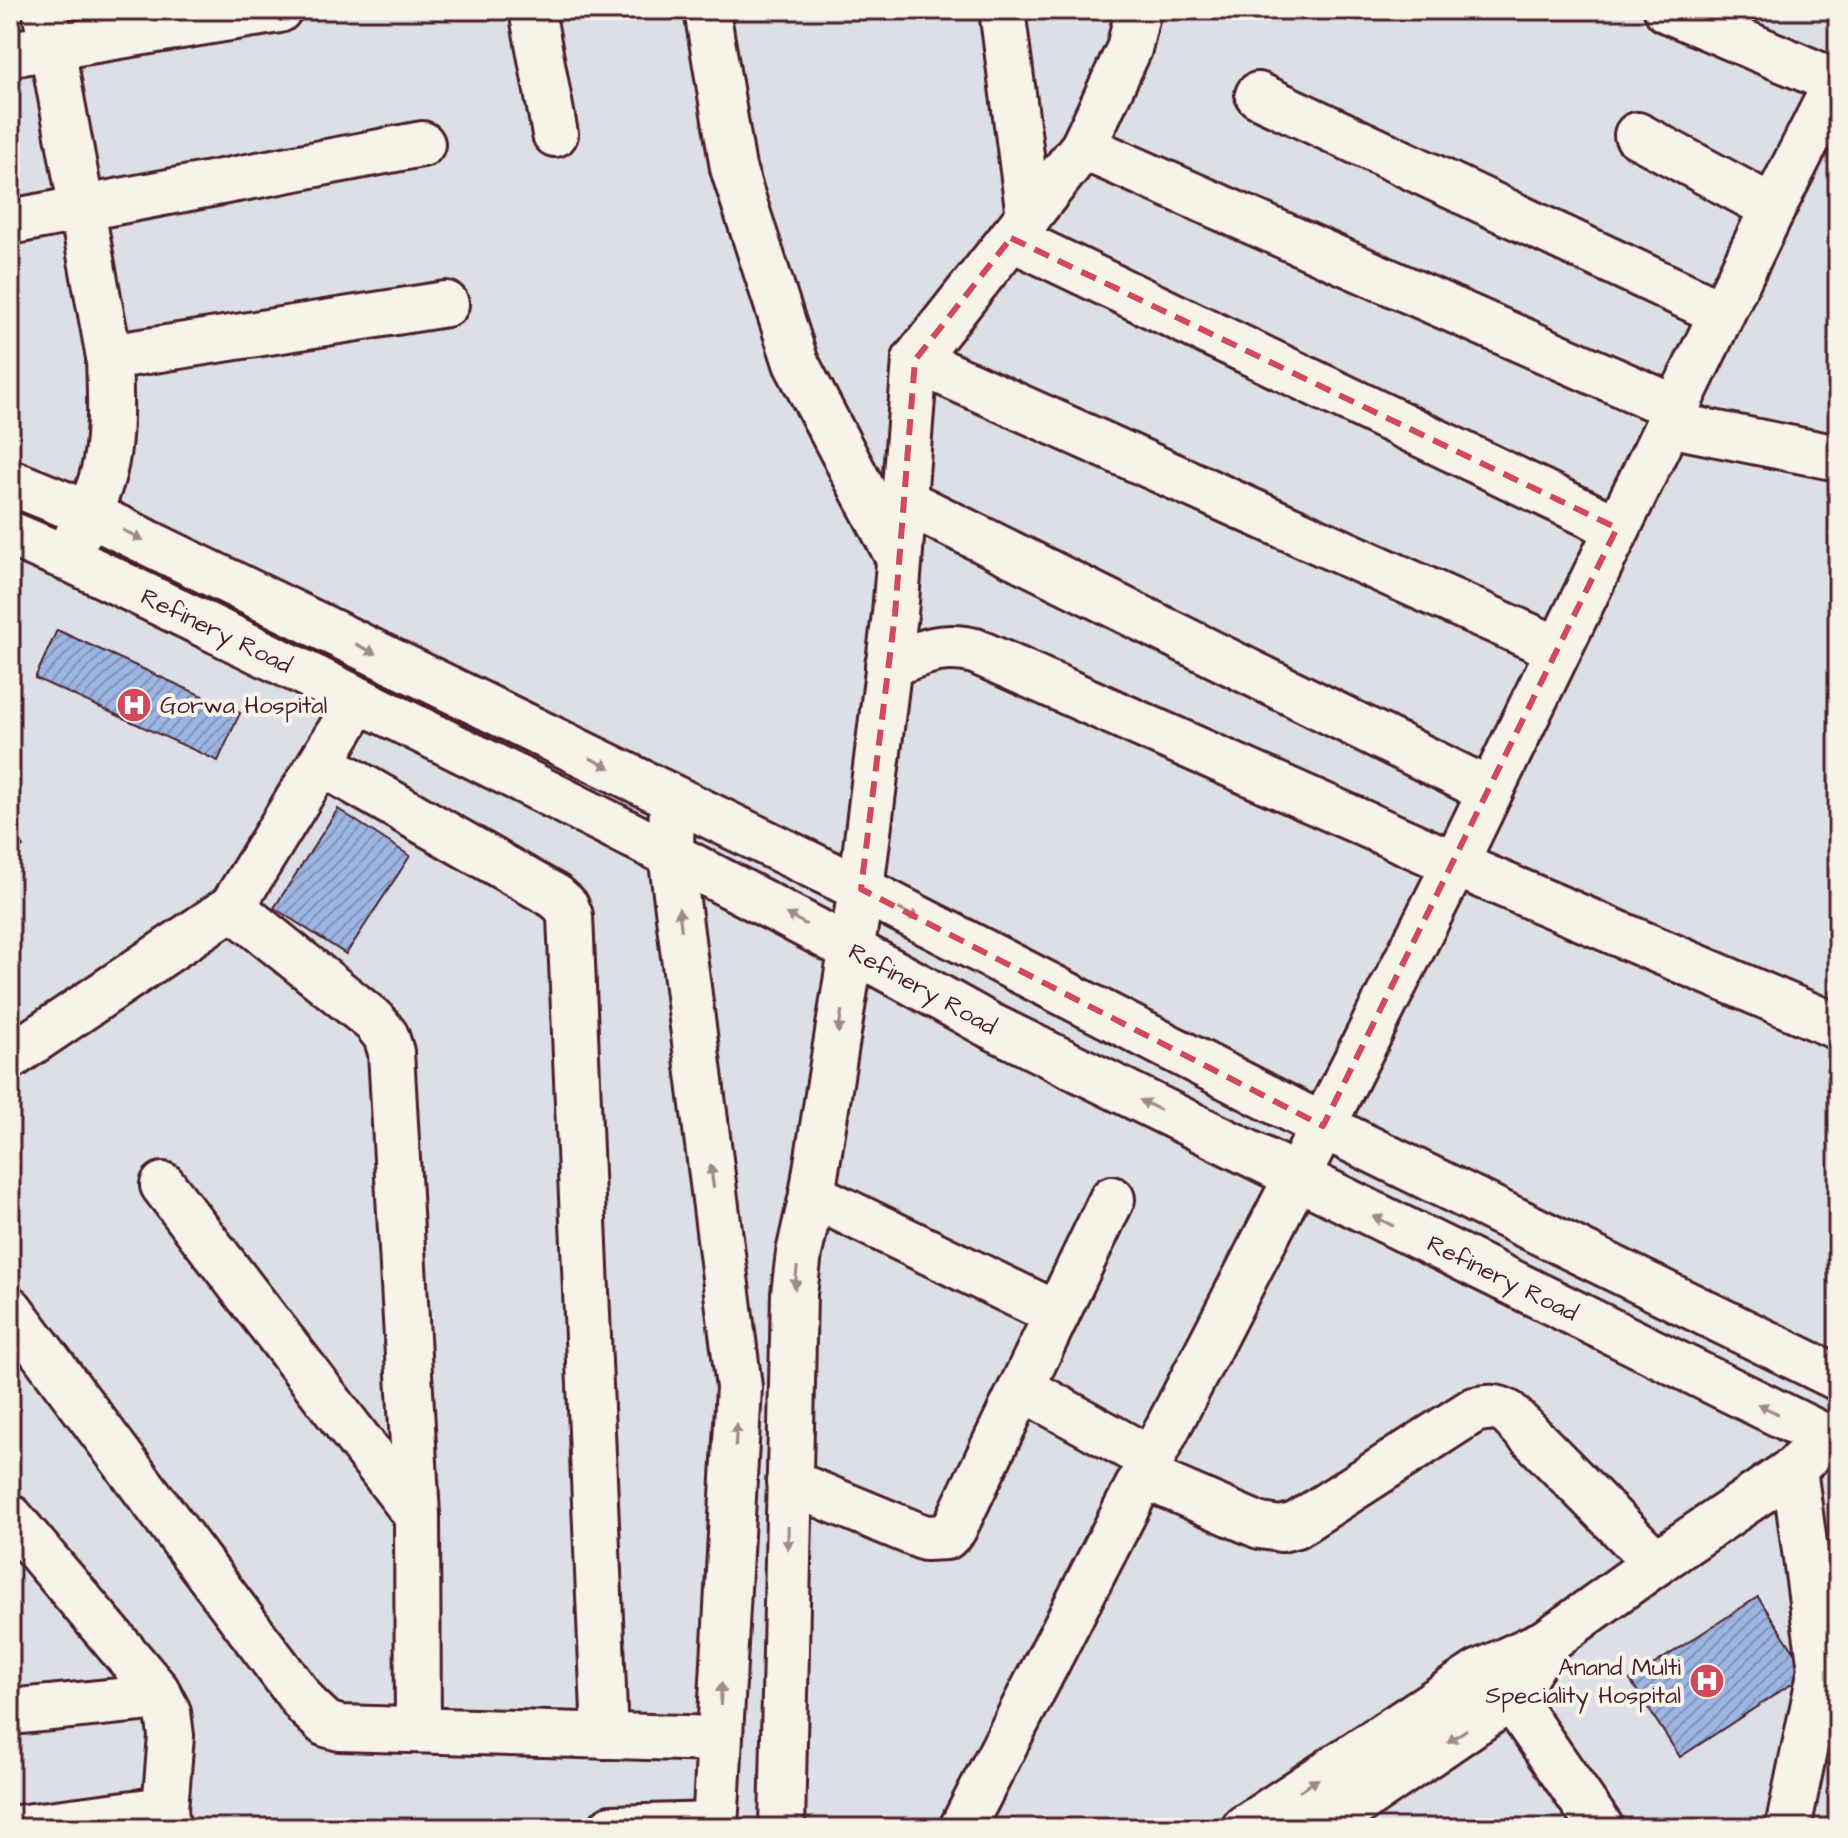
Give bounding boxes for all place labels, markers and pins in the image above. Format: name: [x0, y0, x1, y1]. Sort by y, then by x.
hospital icon: Gorwa Hospital: [115, 686, 153, 724]
place label: Gorwa Hospital: [160, 689, 327, 723]
place label: Anand Multi Speciality Hospital: [1486, 1651, 1681, 1714]
hospital icon: Anand Multi Speciality Hospital: [1688, 1662, 1726, 1700]

